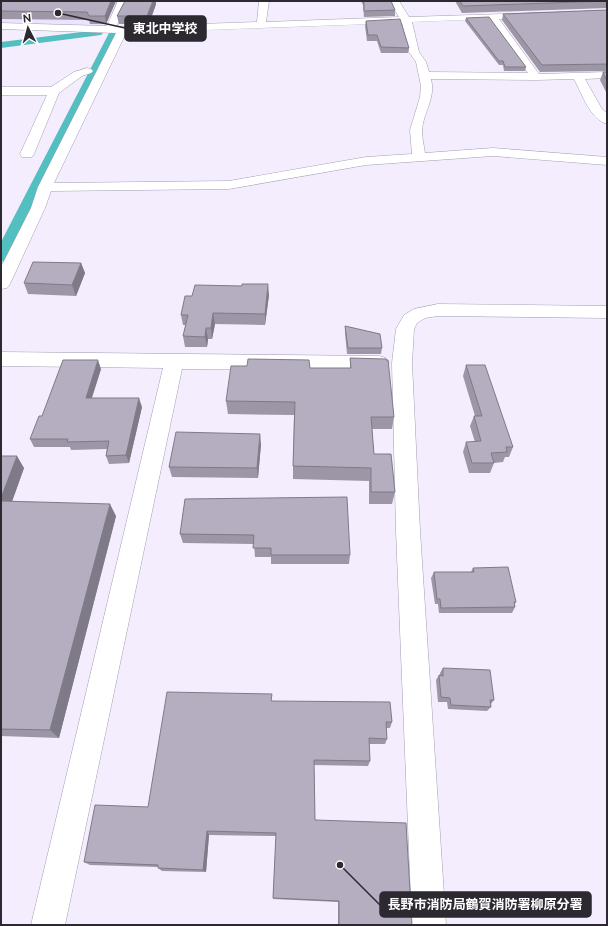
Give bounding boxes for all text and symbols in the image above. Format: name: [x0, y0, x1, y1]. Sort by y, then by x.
north arrow: [8, 8, 48, 48]
text: N: [22, 12, 32, 25]
callout: 東北中学校: [125, 16, 206, 41]
text: 東北中学校: [132, 21, 198, 36]
callout: 長野市消防局鶴賀消防署柳原分署: [380, 892, 591, 917]
text: 長野市消防局鶴賀消防署柳原分署: [387, 897, 583, 912]

